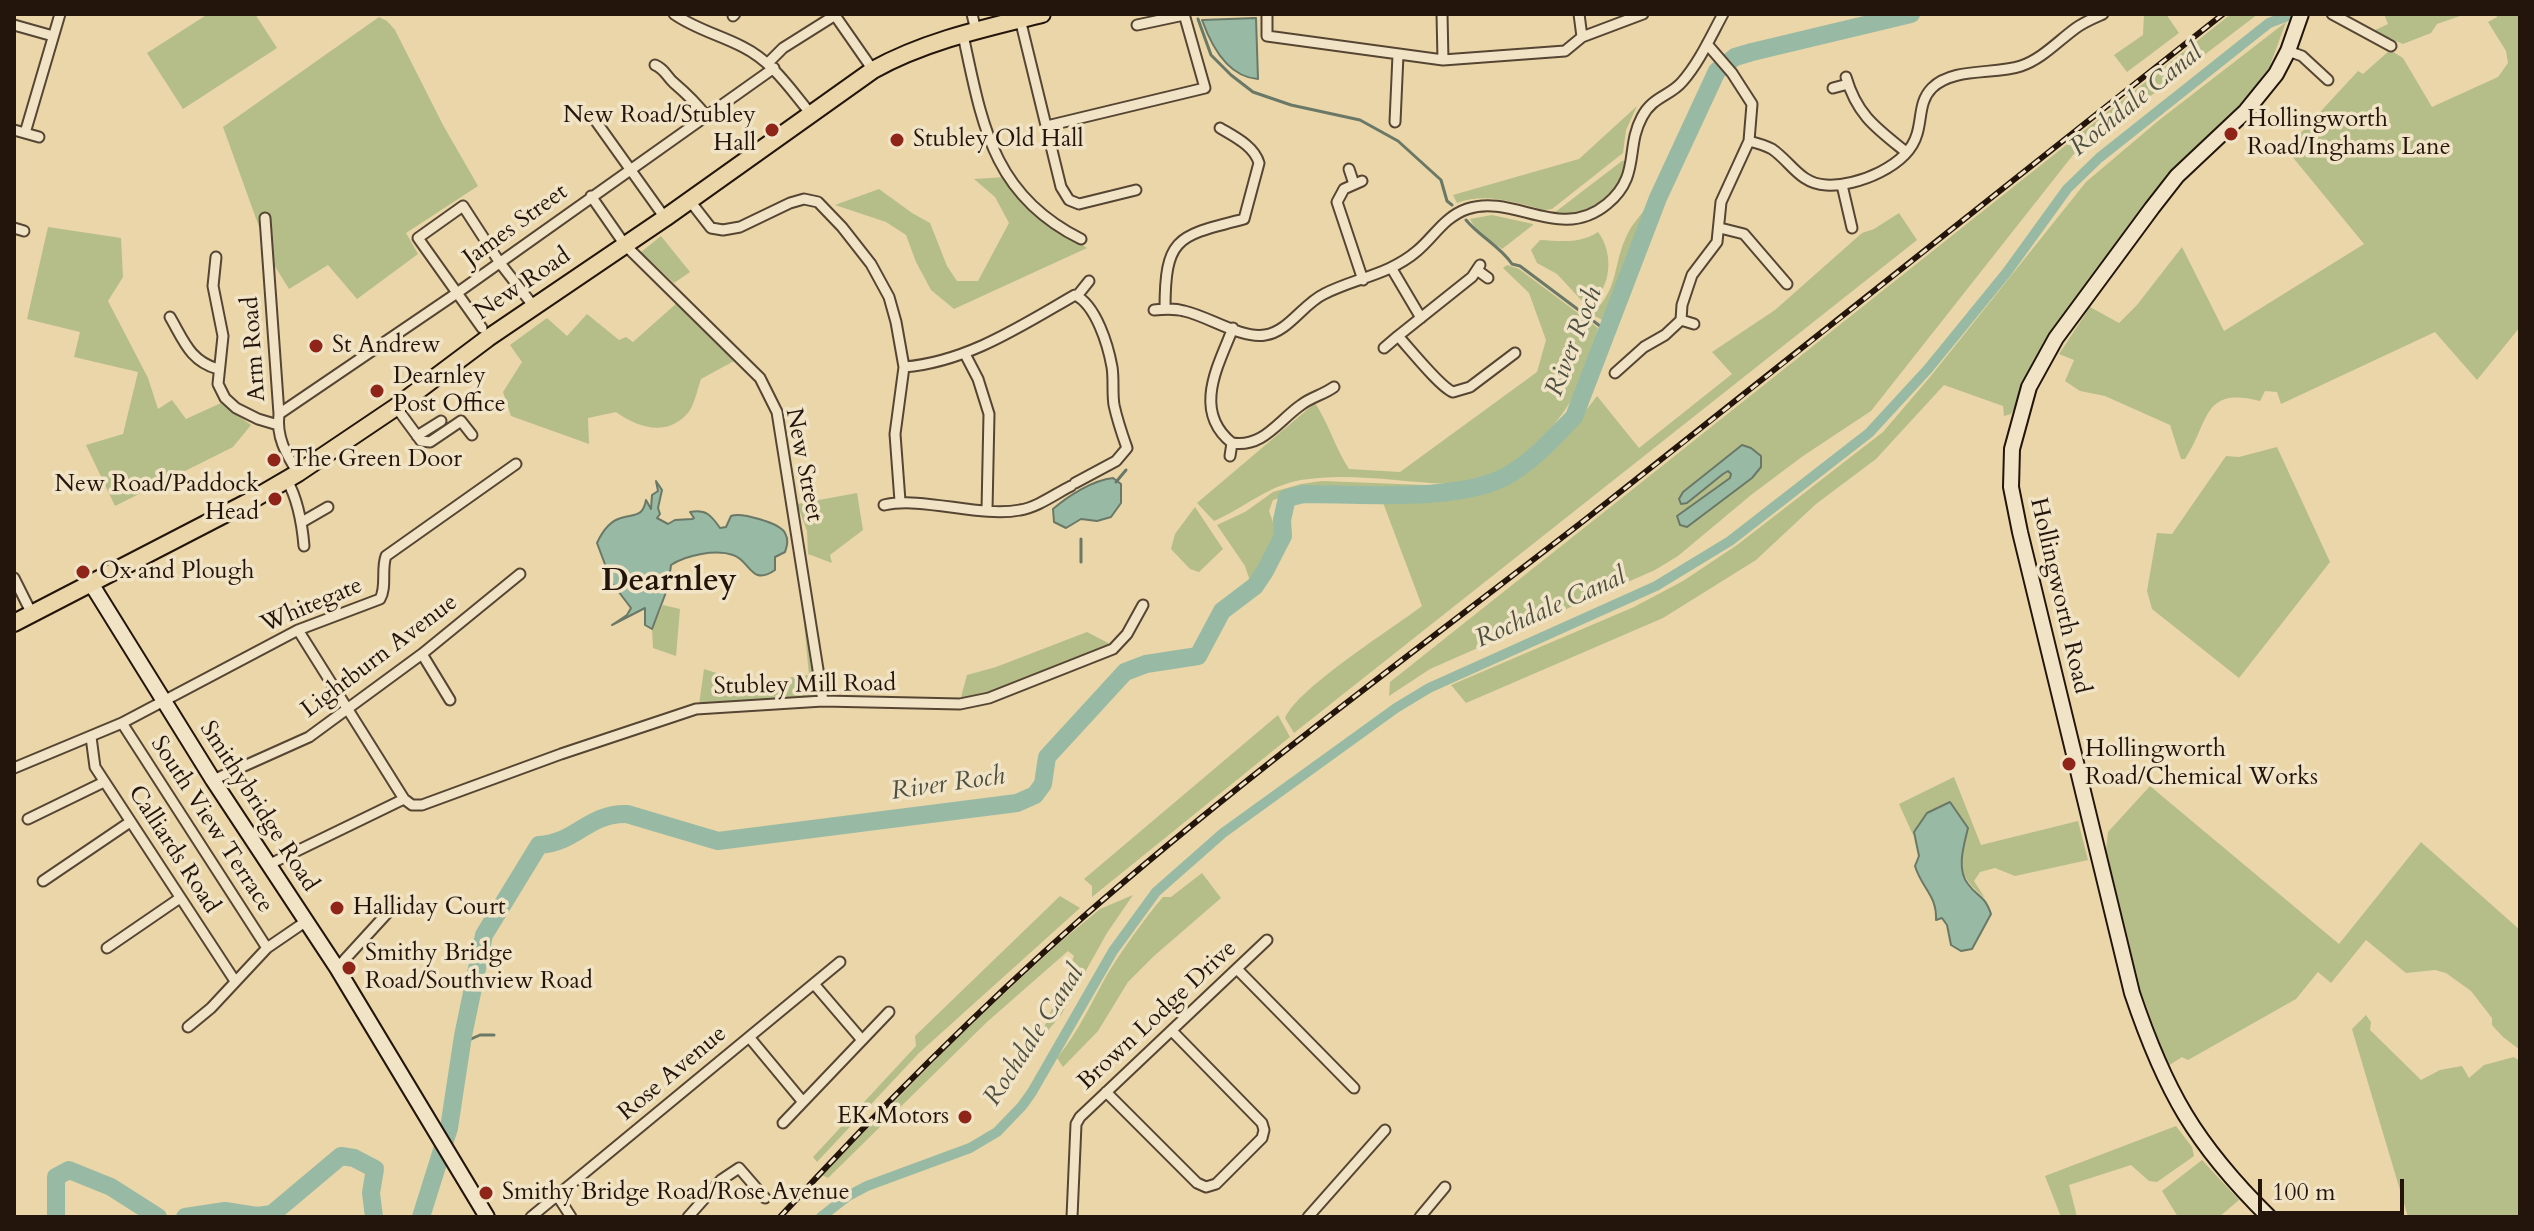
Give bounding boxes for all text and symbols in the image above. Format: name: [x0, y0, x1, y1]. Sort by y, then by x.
water label: Rochdale Canal: [2064, 38, 2210, 164]
place label: New Road/Stubley Hall: [563, 102, 756, 158]
place label: Hollingworth Road/Inghams Lane: [2247, 106, 2451, 162]
marker: New Road/Stubley Hall: [763, 121, 781, 139]
marker: Hollingworth Road/Inghams Lane: [2222, 125, 2240, 143]
place label: Stubley Old Hall: [913, 126, 1083, 154]
marker: Stubley Old Hall: [888, 131, 906, 149]
street label: James Street: [458, 179, 574, 273]
street label: New Road: [469, 242, 577, 328]
water label: River Roch: [1540, 283, 1610, 401]
street label: Arm Road: [237, 295, 273, 403]
place label: St Andrew: [332, 332, 440, 360]
marker: St Andrew: [307, 337, 325, 355]
place label: Dearnley Post Office: [393, 363, 506, 419]
marker: Dearnley Post Office: [368, 382, 386, 400]
street label: New Street: [778, 406, 828, 524]
place label: The Green Door: [290, 446, 462, 474]
marker: The Green Door: [265, 451, 283, 469]
place label: New Road/Paddock Head: [55, 471, 259, 527]
marker: New Road/Paddock Head: [266, 490, 284, 508]
street label: Hollingworth Road: [2022, 495, 2096, 697]
place label: Ox and Plough: [99, 558, 254, 586]
water label: Rochdale Canal: [1471, 562, 1631, 656]
marker: Ox and Plough: [74, 563, 92, 581]
district label: Dearnley: [601, 564, 737, 602]
street label: Whitegate: [257, 572, 367, 640]
street label: Lightburn Avenue: [296, 589, 464, 725]
street label: Stubley Mill Road: [713, 670, 897, 702]
street label: Smithybridge Road: [192, 716, 324, 898]
street label: South View Terrace: [143, 731, 279, 919]
place label: Hollingworth Road/Chemical Works: [2085, 736, 2318, 792]
marker: Hollingworth Road/Chemical Works: [2060, 755, 2078, 773]
water label: River Roch: [889, 762, 1007, 808]
street label: Calliards Road: [121, 781, 225, 919]
place label: Halliday Court: [353, 894, 505, 922]
marker: Halliday Court: [328, 899, 346, 917]
street label: Brown Lodge Drive: [1073, 935, 1243, 1097]
place label: Smithy Bridge Road/Southview Road: [365, 940, 593, 996]
marker: Smithy Bridge Road/Southview Road: [340, 959, 358, 977]
water label: Rochdale Canal: [978, 960, 1092, 1112]
street label: Rose Avenue: [613, 1020, 733, 1128]
place label: EK Motors: [837, 1103, 949, 1131]
marker: EK Motors: [956, 1108, 974, 1126]
scale bar: [2262, 1163, 2408, 1213]
text: 100 m: [2272, 1176, 2336, 1209]
place label: Smithy Bridge Road/Rose Avenue: [502, 1179, 850, 1207]
marker: Smithy Bridge Road/Rose Avenue: [477, 1184, 495, 1202]

